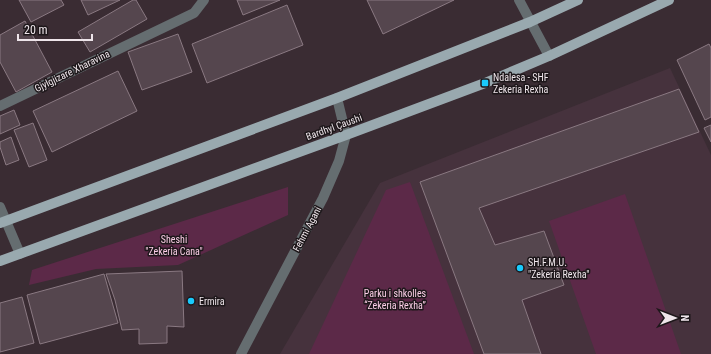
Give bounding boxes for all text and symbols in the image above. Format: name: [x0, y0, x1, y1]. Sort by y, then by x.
scale bar: [18, 16, 92, 42]
text: 20 m: [24, 23, 48, 37]
street label: Gjylgjizare Xharavina: [33, 48, 111, 94]
place label: Ndalesa - SHF Zekeria Rexha: [493, 72, 549, 95]
marker: Ndalesa - SHF Zekeria Rexha: [480, 78, 490, 88]
street label: Bardhyl Çaushi: [305, 112, 363, 142]
street label: Fehmi Agani: [291, 205, 323, 253]
park label: Sheshi "Zekeria Cana": [145, 234, 203, 257]
place label: SH.F.M.U. "Zekeria Rexha": [528, 257, 589, 280]
marker: SH.F.M.U. "Zekeria Rexha": [515, 263, 525, 273]
park label: Parku i shkolles “Zekeria Rexha”: [364, 288, 427, 311]
marker: Ermira: [186, 296, 196, 306]
place label: Ermira: [199, 296, 225, 307]
north arrow: [655, 298, 695, 338]
text: N: [678, 315, 691, 322]

